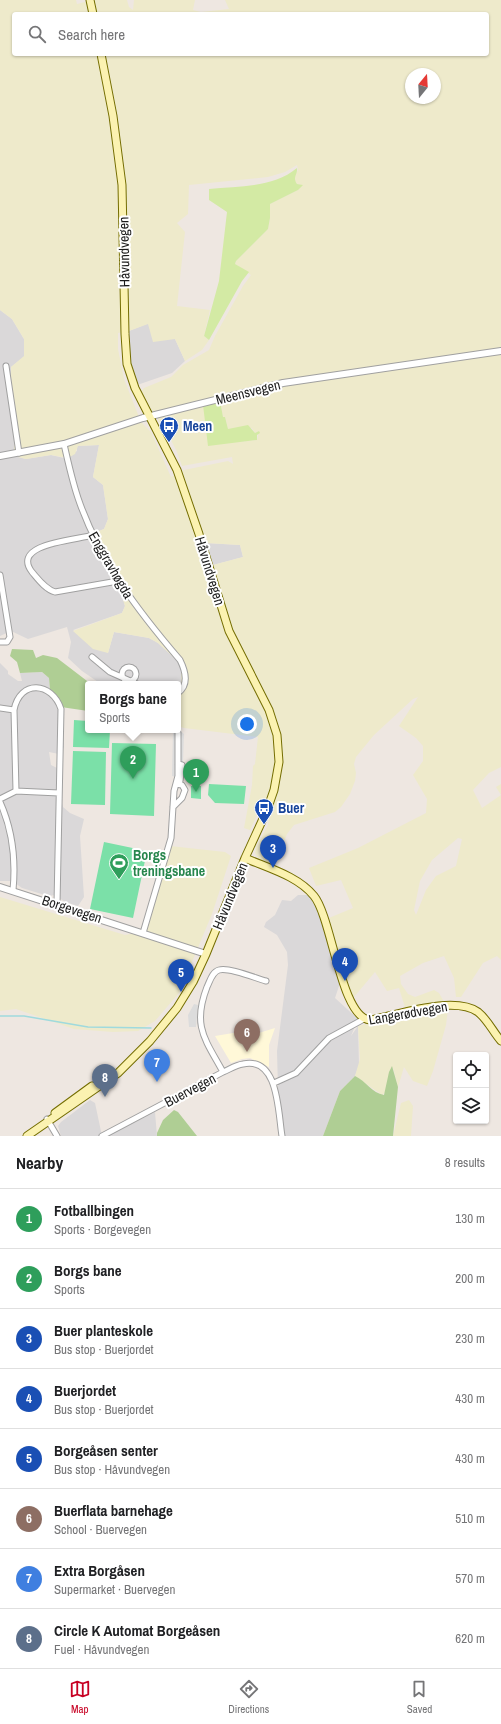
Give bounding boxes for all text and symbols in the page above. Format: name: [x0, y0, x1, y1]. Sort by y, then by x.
search box: [12, 12, 489, 56]
icon: search: [26, 23, 48, 45]
text: Search here: [58, 24, 125, 45]
north arrow: [405, 68, 441, 104]
street label: Håvundvegen: [114, 216, 134, 288]
street label: Meensvegen: [214, 375, 282, 409]
bus stop icon: Meen: [158, 415, 180, 443]
place label: Meen: [183, 417, 212, 435]
street label: Enggravhøgda: [85, 528, 138, 602]
street label: Håvundvegen: [191, 534, 229, 608]
popup: [85, 681, 181, 733]
text: Borgs bane: [99, 688, 167, 709]
text: Sports: [99, 709, 130, 726]
your location: [237, 714, 257, 734]
pin: 2: [120, 746, 146, 779]
pin: 1: [183, 759, 209, 792]
bus stop icon: Buer: [253, 797, 275, 825]
place label: Buer: [278, 799, 305, 817]
pin: 3: [260, 835, 286, 868]
place label: Borgs treningsbane: [133, 846, 205, 880]
sports icon: Borgs treningsbane: [108, 852, 130, 880]
street label: Håvundvegen: [208, 860, 252, 932]
street label: Borgevegen: [40, 891, 104, 927]
pin: 4: [332, 948, 358, 981]
pin: 5: [168, 959, 194, 992]
street label: Langerødvegen: [367, 997, 449, 1029]
pin: 6: [234, 1019, 260, 1052]
pin: 7: [144, 1049, 170, 1082]
map controls: [453, 1052, 489, 1124]
button: locate: [453, 1052, 489, 1088]
pin: 8: [92, 1064, 118, 1097]
street label: Buervegen: [161, 1069, 219, 1111]
button: layers: [453, 1088, 489, 1124]
text: Nearby: [16, 1151, 63, 1174]
text: 8 results: [445, 1154, 485, 1171]
text: Fotballbingen: [54, 1200, 134, 1221]
text: 1: [26, 1210, 32, 1227]
text: 130 m: [455, 1210, 485, 1227]
text: Sports · Borgevegen: [54, 1221, 151, 1238]
text: Borgs bane: [54, 1260, 122, 1281]
text: 2: [26, 1270, 32, 1287]
text: 200 m: [455, 1270, 485, 1287]
text: Sports: [54, 1281, 85, 1298]
text: Buer planteskole: [54, 1320, 153, 1341]
text: 3: [26, 1330, 32, 1347]
text: 230 m: [455, 1330, 485, 1347]
text: Bus stop · Buerjordet: [54, 1341, 154, 1358]
text: Buerjordet: [54, 1380, 116, 1401]
text: 4: [26, 1390, 32, 1407]
text: 430 m: [455, 1390, 485, 1407]
text: Bus stop · Buerjordet: [54, 1401, 154, 1418]
text: Borgeåsen senter: [54, 1440, 158, 1461]
text: 5: [26, 1450, 32, 1467]
text: 430 m: [455, 1450, 485, 1467]
text: Bus stop · Håvundvegen: [54, 1461, 170, 1478]
text: Buerflata barnehage: [54, 1500, 173, 1521]
text: 6: [26, 1510, 32, 1527]
text: 510 m: [455, 1510, 485, 1527]
text: School · Buervegen: [54, 1521, 147, 1538]
text: Extra Borgåsen: [54, 1560, 145, 1581]
text: 7: [26, 1570, 32, 1587]
text: 570 m: [455, 1570, 485, 1587]
text: Supermarket · Buervegen: [54, 1581, 175, 1598]
text: Circle K Automat Borgeåsen: [54, 1620, 220, 1641]
text: 8: [26, 1630, 32, 1647]
text: 620 m: [455, 1630, 485, 1647]
text: Fuel · Håvundvegen: [54, 1641, 149, 1658]
tab: Map: [69, 1678, 91, 1716]
tab: Directions: [228, 1678, 269, 1716]
tab: Saved: [407, 1678, 432, 1716]

